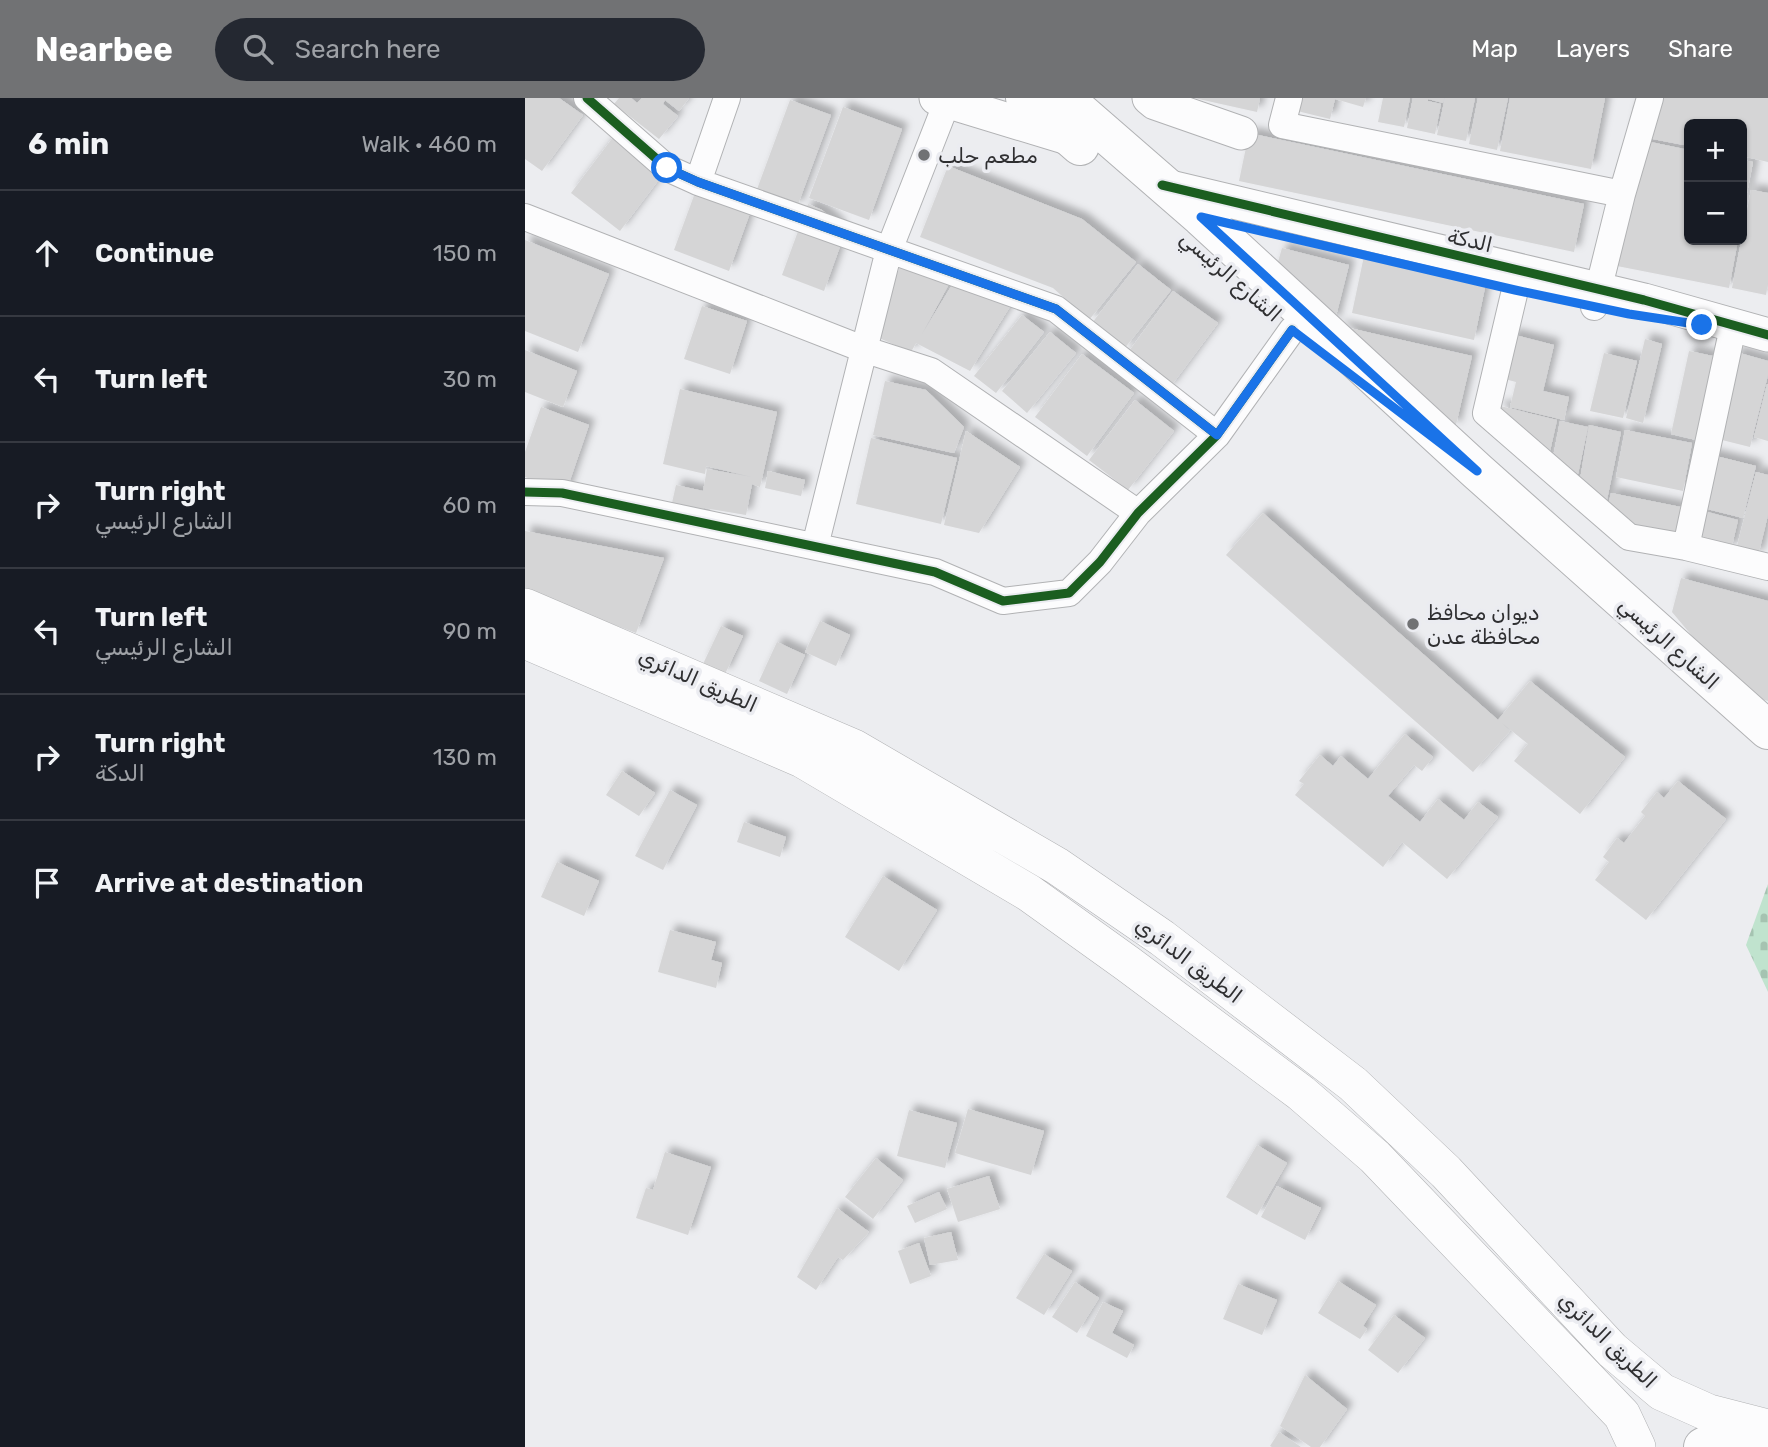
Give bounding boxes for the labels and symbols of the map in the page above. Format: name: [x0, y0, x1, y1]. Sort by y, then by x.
place label: مطعم حلب: [938, 143, 1038, 170]
marker: مطعم حلب: [916, 147, 932, 163]
route start: [651, 152, 682, 183]
street label: الدكة: [1445, 223, 1495, 257]
street label: الشارع الرئيسي: [1173, 225, 1287, 330]
route end: [1686, 309, 1717, 340]
street label: الشارع الرئيسي: [1611, 592, 1724, 697]
place label: ديوان محافظ محافظة عدن: [1427, 600, 1540, 649]
marker: ديوان محافظ محافظة عدن: [1405, 616, 1421, 632]
street label: الطريق الدائري: [634, 643, 761, 719]
street label: الطريق الدائري: [1130, 912, 1247, 1010]
street label: الطريق الدائري: [1552, 1287, 1662, 1395]

